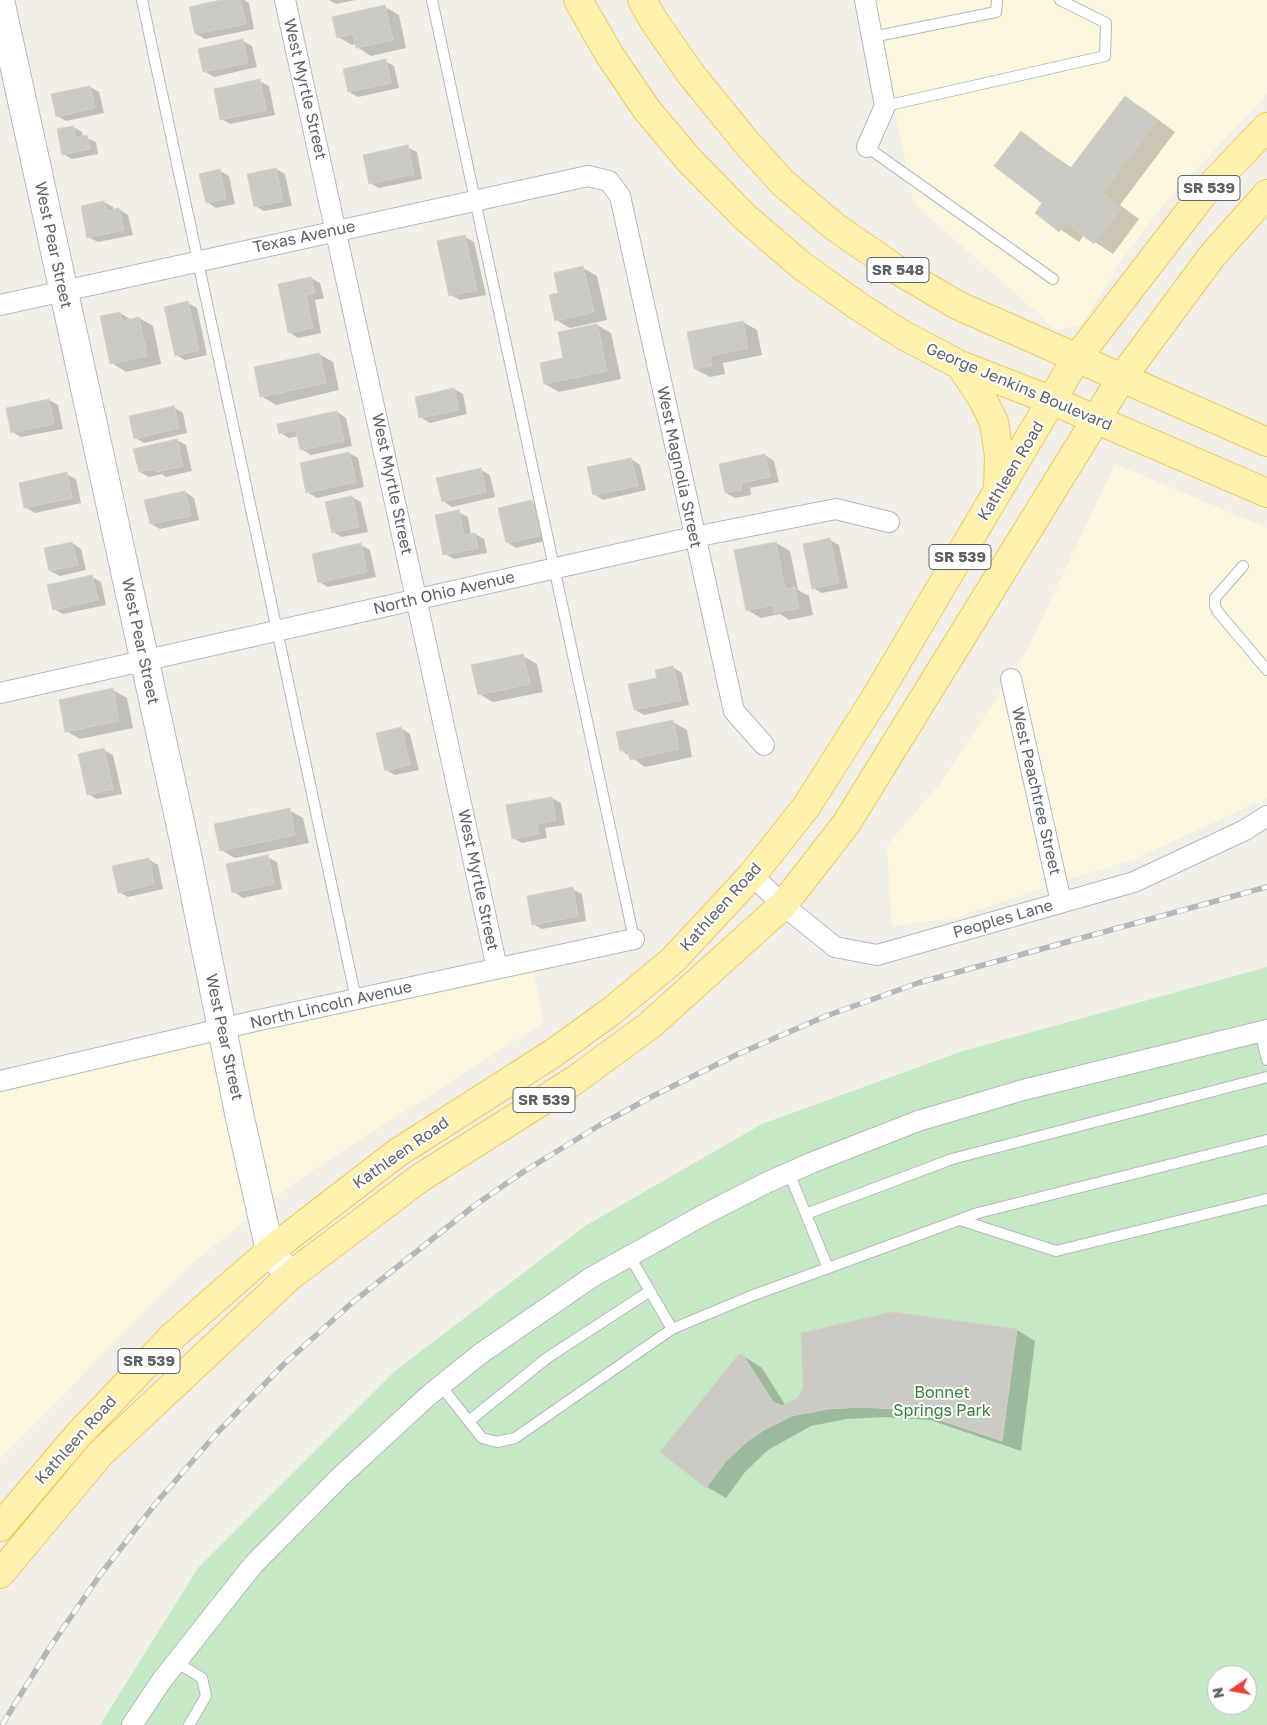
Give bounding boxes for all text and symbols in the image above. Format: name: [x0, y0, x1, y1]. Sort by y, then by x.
street label: West Myrtle Street: [279, 17, 331, 161]
road number: SR 539: [1178, 176, 1240, 200]
street label: West Pear Street: [30, 180, 76, 310]
street label: Texas Avenue: [251, 217, 357, 257]
road number: SR 548: [867, 258, 929, 282]
street label: George Jenkins Boulevard: [923, 339, 1115, 435]
street label: West Magnolia Street: [652, 384, 706, 550]
street label: West Myrtle Street: [368, 411, 416, 557]
street label: Kathleen Road: [974, 418, 1048, 524]
road number: SR 539: [929, 544, 991, 570]
street label: North Ohio Avenue: [371, 567, 517, 619]
street label: West Pear Street: [117, 576, 163, 706]
street label: West Peachtree Street: [1007, 705, 1065, 877]
street label: West Myrtle Street: [454, 807, 502, 953]
street label: Kathleen Road: [676, 859, 766, 955]
street label: Peoples Lane: [951, 896, 1055, 942]
street label: West Pear Street: [201, 972, 247, 1102]
street label: North Lincoln Avenue: [248, 977, 414, 1033]
road number: SR 539: [513, 1088, 575, 1112]
street label: Kathleen Road: [349, 1113, 453, 1193]
road number: SR 539: [118, 1348, 180, 1374]
park label: Bonnet Springs Park: [893, 1383, 991, 1421]
street label: Kathleen Road: [31, 1392, 121, 1488]
north arrow: [1207, 1665, 1257, 1715]
text: N: [1208, 1686, 1227, 1700]

